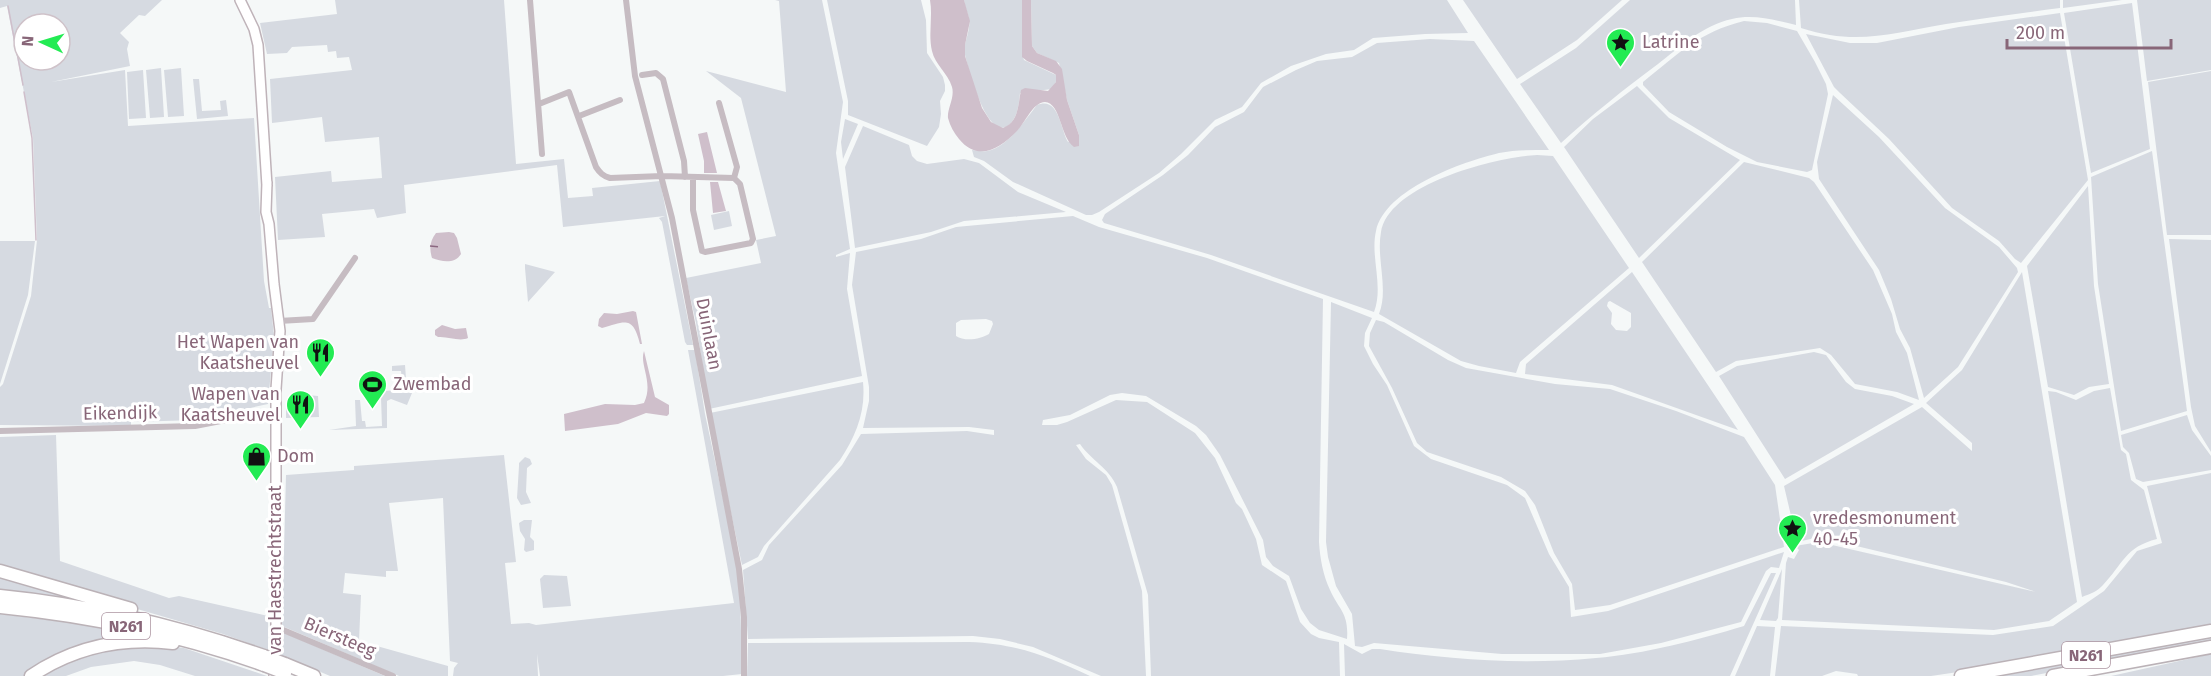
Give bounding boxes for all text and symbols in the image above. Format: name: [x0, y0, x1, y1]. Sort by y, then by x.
north arrow: [12, 12, 72, 72]
scale bar: [2007, 12, 2170, 50]
text: 200 m: [2016, 22, 2065, 44]
place icon: Latrine: [1605, 26, 1637, 68]
place label: Latrine: [1642, 31, 1699, 53]
text: N: [18, 35, 37, 47]
street label: Duinlaan: [691, 296, 727, 372]
place label: Het Wapen van Kaatsheuvel: [177, 331, 299, 374]
restaurant icon: Het Wapen van Kaatsheuvel: [304, 336, 336, 378]
sports icon: Zwembad: [356, 368, 388, 410]
place label: Zwembad: [393, 373, 471, 395]
place label: Wapen van Kaatsheuvel: [180, 383, 280, 426]
restaurant icon: Wapen van Kaatsheuvel: [285, 388, 317, 430]
street label: Eikendijk: [83, 401, 158, 425]
shop icon: Dom: [240, 440, 272, 482]
place label: Dom: [277, 445, 315, 467]
street label: van Haestrechtstraat: [264, 485, 286, 655]
place label: vredesmonument 40-45: [1813, 507, 1957, 550]
place icon: vredesmonument 40-45: [1776, 512, 1808, 554]
street label: Biersteeg: [301, 612, 380, 662]
road number: N261: [102, 613, 150, 639]
road number: N261: [2062, 642, 2110, 668]

